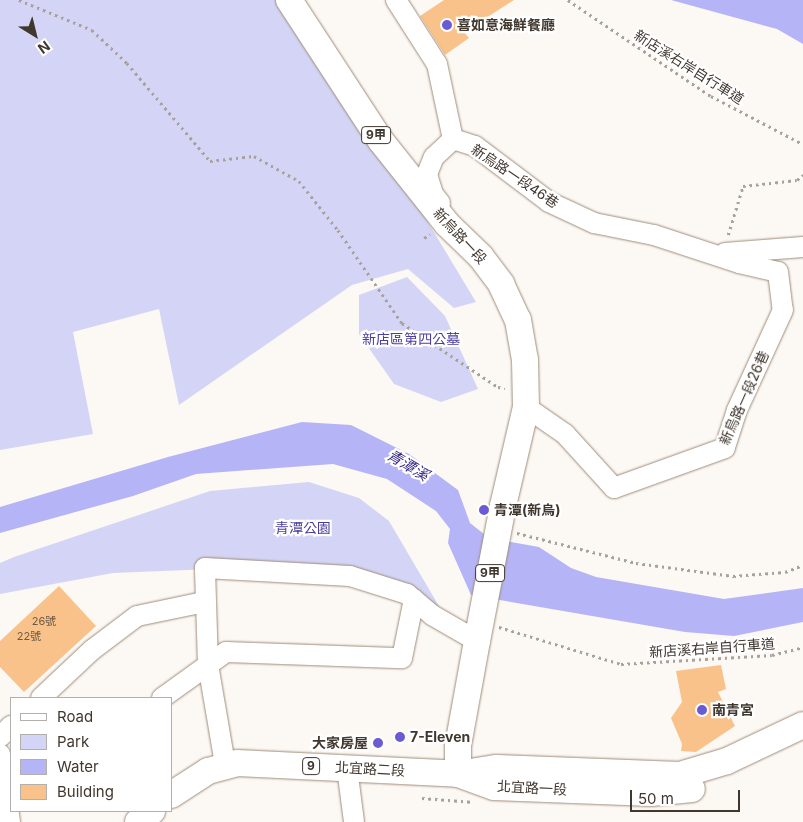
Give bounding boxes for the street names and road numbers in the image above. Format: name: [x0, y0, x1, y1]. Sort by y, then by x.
street label: 新店溪右岸自行車道: [631, 26, 747, 108]
road number: 9甲: [361, 126, 391, 144]
street label: 新烏路一段46巷: [468, 141, 562, 211]
street label: 新烏路一段: [430, 205, 490, 267]
street label: 新烏路一段26巷: [716, 348, 772, 448]
road number: 9甲: [475, 564, 505, 582]
street label: 新店溪右岸自行車道: [649, 635, 775, 661]
road number: 9: [301, 756, 321, 776]
street label: 北宜路二段: [335, 759, 405, 779]
street label: 北宜路一段: [497, 778, 567, 798]

